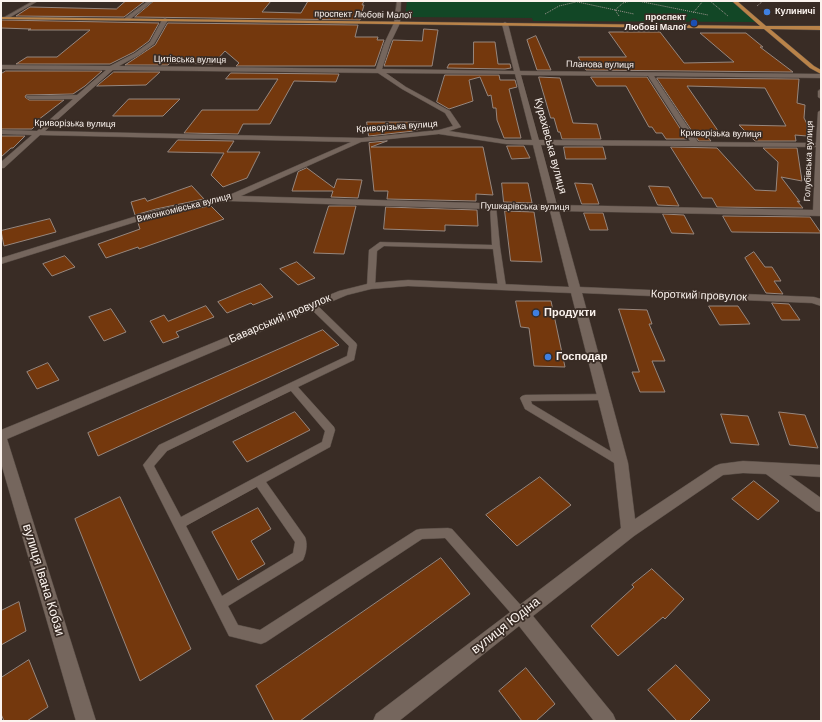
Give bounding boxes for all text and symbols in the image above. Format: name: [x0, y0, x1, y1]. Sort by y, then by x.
marker: Кулиничі: [762, 7, 772, 17]
place label: Кулиничі: [775, 7, 815, 17]
street label: проспект Любові Малої: [314, 9, 412, 21]
place label: проспект Любові Малої: [625, 13, 686, 34]
marker: проспект Любові Малої: [689, 18, 699, 28]
street label: Цитівська вулиця: [154, 54, 226, 66]
street label: Планова вулиця: [566, 59, 634, 71]
street label: Курахівська вулиця: [531, 97, 569, 195]
street label: Криворізька вулиця: [34, 118, 116, 130]
street label: Криворізька вулиця: [356, 119, 438, 135]
street label: Голубівська вулиця: [802, 120, 816, 202]
street label: Криворізька вулиця: [680, 128, 762, 140]
street label: Виконкомівська вулиця: [136, 191, 232, 225]
street label: Пушкарівська вулиця: [480, 201, 570, 213]
street label: Короткий провулок: [651, 288, 747, 304]
street label: Баварський провулок: [227, 292, 333, 346]
place label: Продукти: [544, 306, 596, 320]
marker: Продукти: [531, 308, 541, 318]
place label: Господар: [556, 350, 607, 364]
marker: Господар: [543, 352, 553, 362]
street label: вулиця Івана Кобзи: [19, 522, 67, 638]
street label: вулиця Юдіна: [468, 594, 544, 658]

